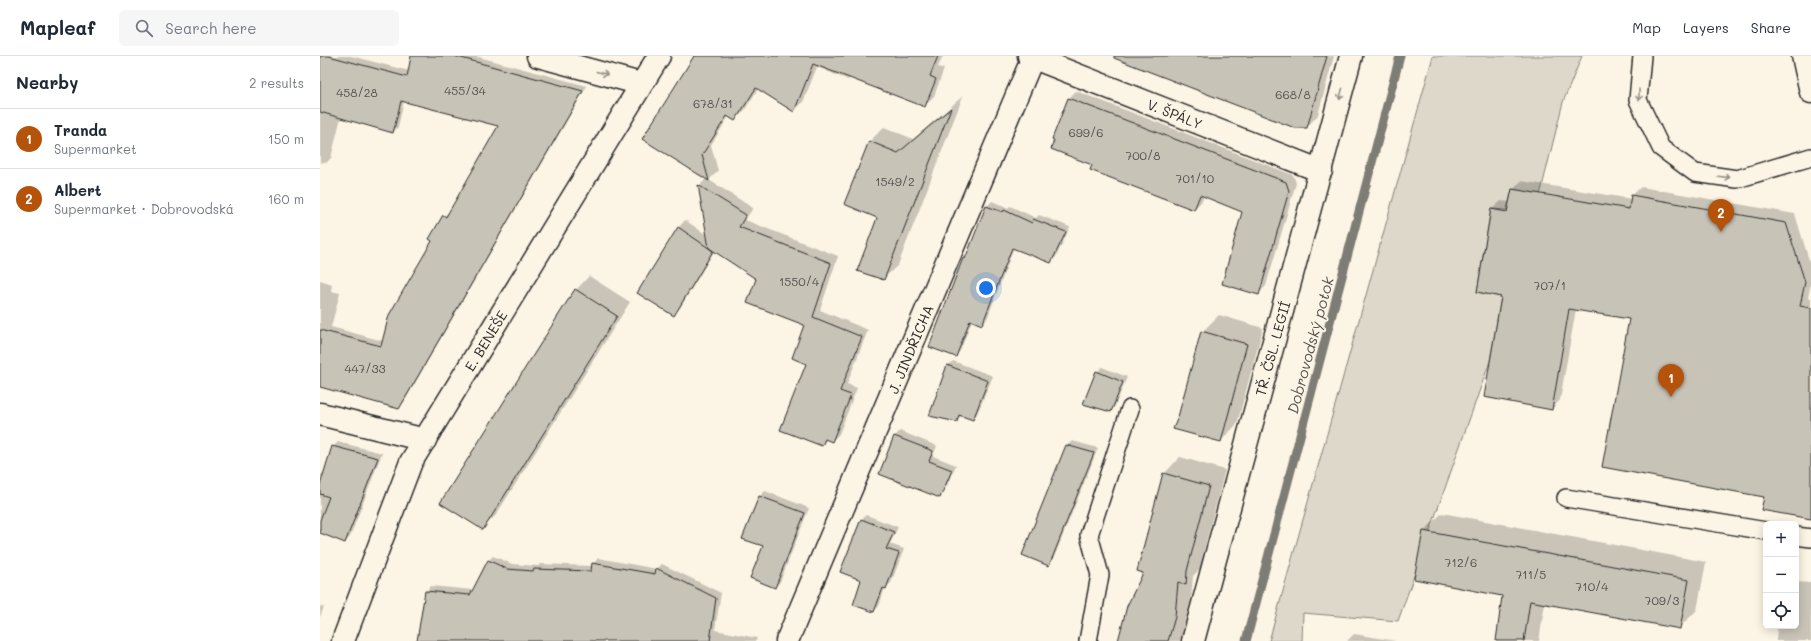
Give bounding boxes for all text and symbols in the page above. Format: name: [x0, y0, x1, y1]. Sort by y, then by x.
search box: [119, 10, 399, 46]
text: Mapleaf: [20, 15, 95, 40]
icon: search: [133, 17, 155, 39]
text: Search here: [165, 18, 257, 38]
text: Map: [1632, 18, 1661, 37]
text: Layers: [1683, 18, 1729, 37]
text: Share: [1751, 18, 1791, 37]
one-way arrow: [596, 70, 609, 77]
text: Nearby: [16, 71, 78, 93]
text: 2 results: [249, 74, 304, 91]
house number: 455/34: [444, 82, 486, 98]
house number: 458/28: [336, 84, 378, 100]
house number: 668/8: [1275, 86, 1311, 102]
one-way arrow: [1337, 87, 1344, 100]
one-way arrow: [1635, 88, 1643, 101]
street label: V. ŠPÁLY: [1145, 94, 1205, 133]
house number: 678/31: [693, 95, 733, 111]
text: Tranda: [54, 120, 107, 140]
house number: 699/6: [1069, 124, 1103, 140]
text: 1: [26, 130, 32, 147]
text: 150 m: [268, 130, 304, 147]
text: Supermarket: [54, 140, 137, 157]
house number: 700/8: [1125, 147, 1161, 163]
house number: 701/10: [1176, 170, 1215, 186]
house number: 1549/2: [875, 173, 915, 189]
one-way arrow: [1717, 173, 1730, 181]
text: Albert: [54, 180, 101, 200]
text: 2: [25, 190, 33, 207]
text: 160 m: [268, 190, 304, 207]
pin: 2: [1708, 199, 1734, 232]
text: Supermarket · Dobrovodská: [54, 200, 234, 217]
house number: 1550/4: [779, 273, 819, 289]
water label: Dobrovodský potok: [1282, 273, 1338, 416]
house number: 707/1: [1534, 277, 1566, 293]
your location: [976, 278, 996, 298]
street label: TŘ. ČSL. LEGIÍ: [1250, 299, 1294, 398]
street label: J. JINDŘICHA: [883, 301, 937, 396]
street label: E. BENEŠE: [460, 307, 511, 374]
house number: 447/33: [344, 360, 386, 376]
pin: 1: [1658, 364, 1684, 397]
map controls: [1763, 521, 1799, 629]
button: +: [1763, 521, 1799, 557]
house number: 712/6: [1445, 554, 1477, 570]
button: −: [1763, 557, 1799, 593]
house number: 711/5: [1516, 566, 1546, 582]
house number: 710/4: [1576, 578, 1608, 594]
house number: 709/3: [1645, 592, 1679, 608]
button: locate: [1763, 593, 1799, 629]

